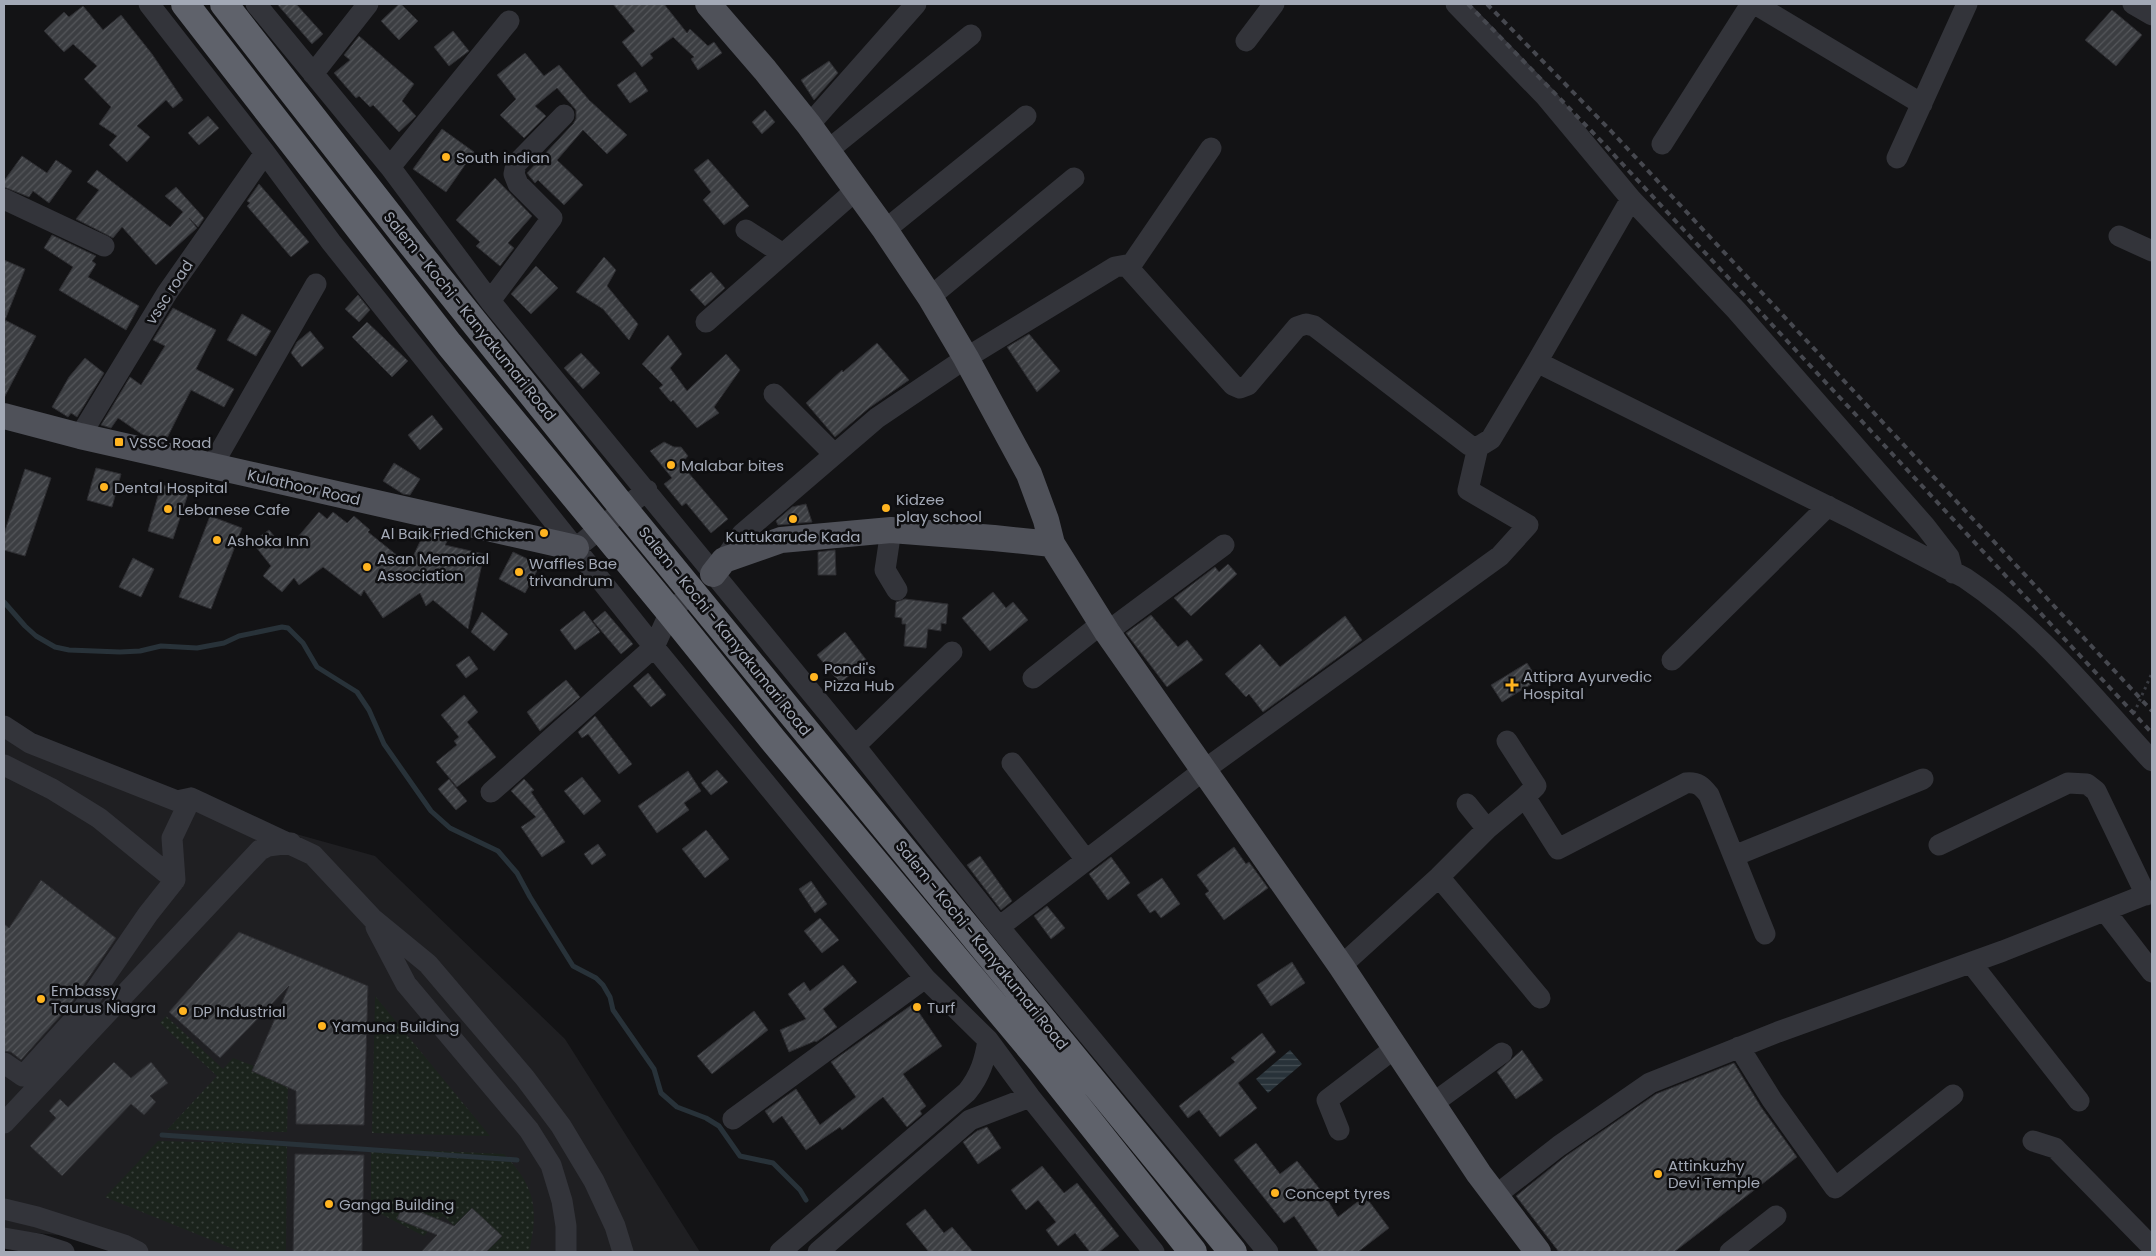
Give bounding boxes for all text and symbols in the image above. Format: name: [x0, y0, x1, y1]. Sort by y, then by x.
place label: South indian: [456, 147, 550, 168]
marker: South indian: [440, 151, 452, 163]
street label: Salem - Kochi - Kanyakumari Road: [379, 207, 561, 425]
street label: vssc road: [140, 256, 198, 328]
place label: VSSC Road: [129, 432, 211, 453]
marker: VSSC Road: [113, 436, 125, 448]
place label: Malabar bites: [681, 455, 784, 476]
marker: Malabar bites: [665, 459, 677, 471]
street label: Kulathoor Road: [245, 464, 363, 510]
place label: Dental Hospital: [114, 477, 228, 498]
marker: Dental Hospital: [98, 481, 110, 493]
place label: Kidzee play school: [896, 489, 982, 527]
place label: Lebanese Cafe: [178, 499, 290, 520]
marker: Kidzee play school: [880, 502, 892, 514]
marker: Lebanese Cafe: [162, 503, 174, 515]
marker: Kuttukarude Kada: [787, 513, 799, 525]
street label: Salem - Kochi - Kanyakumari Road: [634, 522, 816, 740]
place label: Al Baik Fried Chicken: [381, 523, 534, 544]
place label: Kuttukarude Kada: [725, 526, 861, 547]
marker: Al Baik Fried Chicken: [538, 527, 550, 539]
place label: Ashoka Inn: [227, 530, 309, 551]
marker: Ashoka Inn: [211, 534, 223, 546]
place label: Asan Memorial Association: [377, 548, 489, 586]
place label: Waffles Bae trivandrum: [529, 553, 617, 591]
marker: Asan Memorial Association: [361, 561, 373, 573]
marker: Waffles Bae trivandrum: [513, 566, 525, 578]
place label: Pondi's Pizza Hub: [824, 658, 894, 696]
place label: Attipra Ayurvedic Hospital: [1523, 666, 1652, 704]
marker: Pondi's Pizza Hub: [808, 671, 820, 683]
marker: Attipra Ayurvedic Hospital: [1505, 678, 1519, 692]
street label: Salem - Kochi - Kanyakumari Road: [891, 836, 1073, 1054]
place label: Embassy Taurus Niagra: [51, 980, 156, 1018]
marker: Embassy Taurus Niagra: [35, 993, 47, 1005]
place label: Turf: [927, 997, 955, 1018]
place label: DP Industrial: [193, 1001, 286, 1022]
marker: Turf: [911, 1001, 923, 1013]
marker: DP Industrial: [177, 1005, 189, 1017]
place label: Yamuna Building: [332, 1016, 459, 1037]
marker: Yamuna Building: [316, 1020, 328, 1032]
place label: Attinkuzhy Devi Temple: [1668, 1155, 1760, 1193]
marker: Attinkuzhy Devi Temple: [1652, 1168, 1664, 1180]
place label: Concept tyres: [1285, 1183, 1391, 1204]
marker: Concept tyres: [1269, 1187, 1281, 1199]
place label: Ganga Building: [339, 1194, 454, 1215]
marker: Ganga Building: [323, 1198, 335, 1210]

